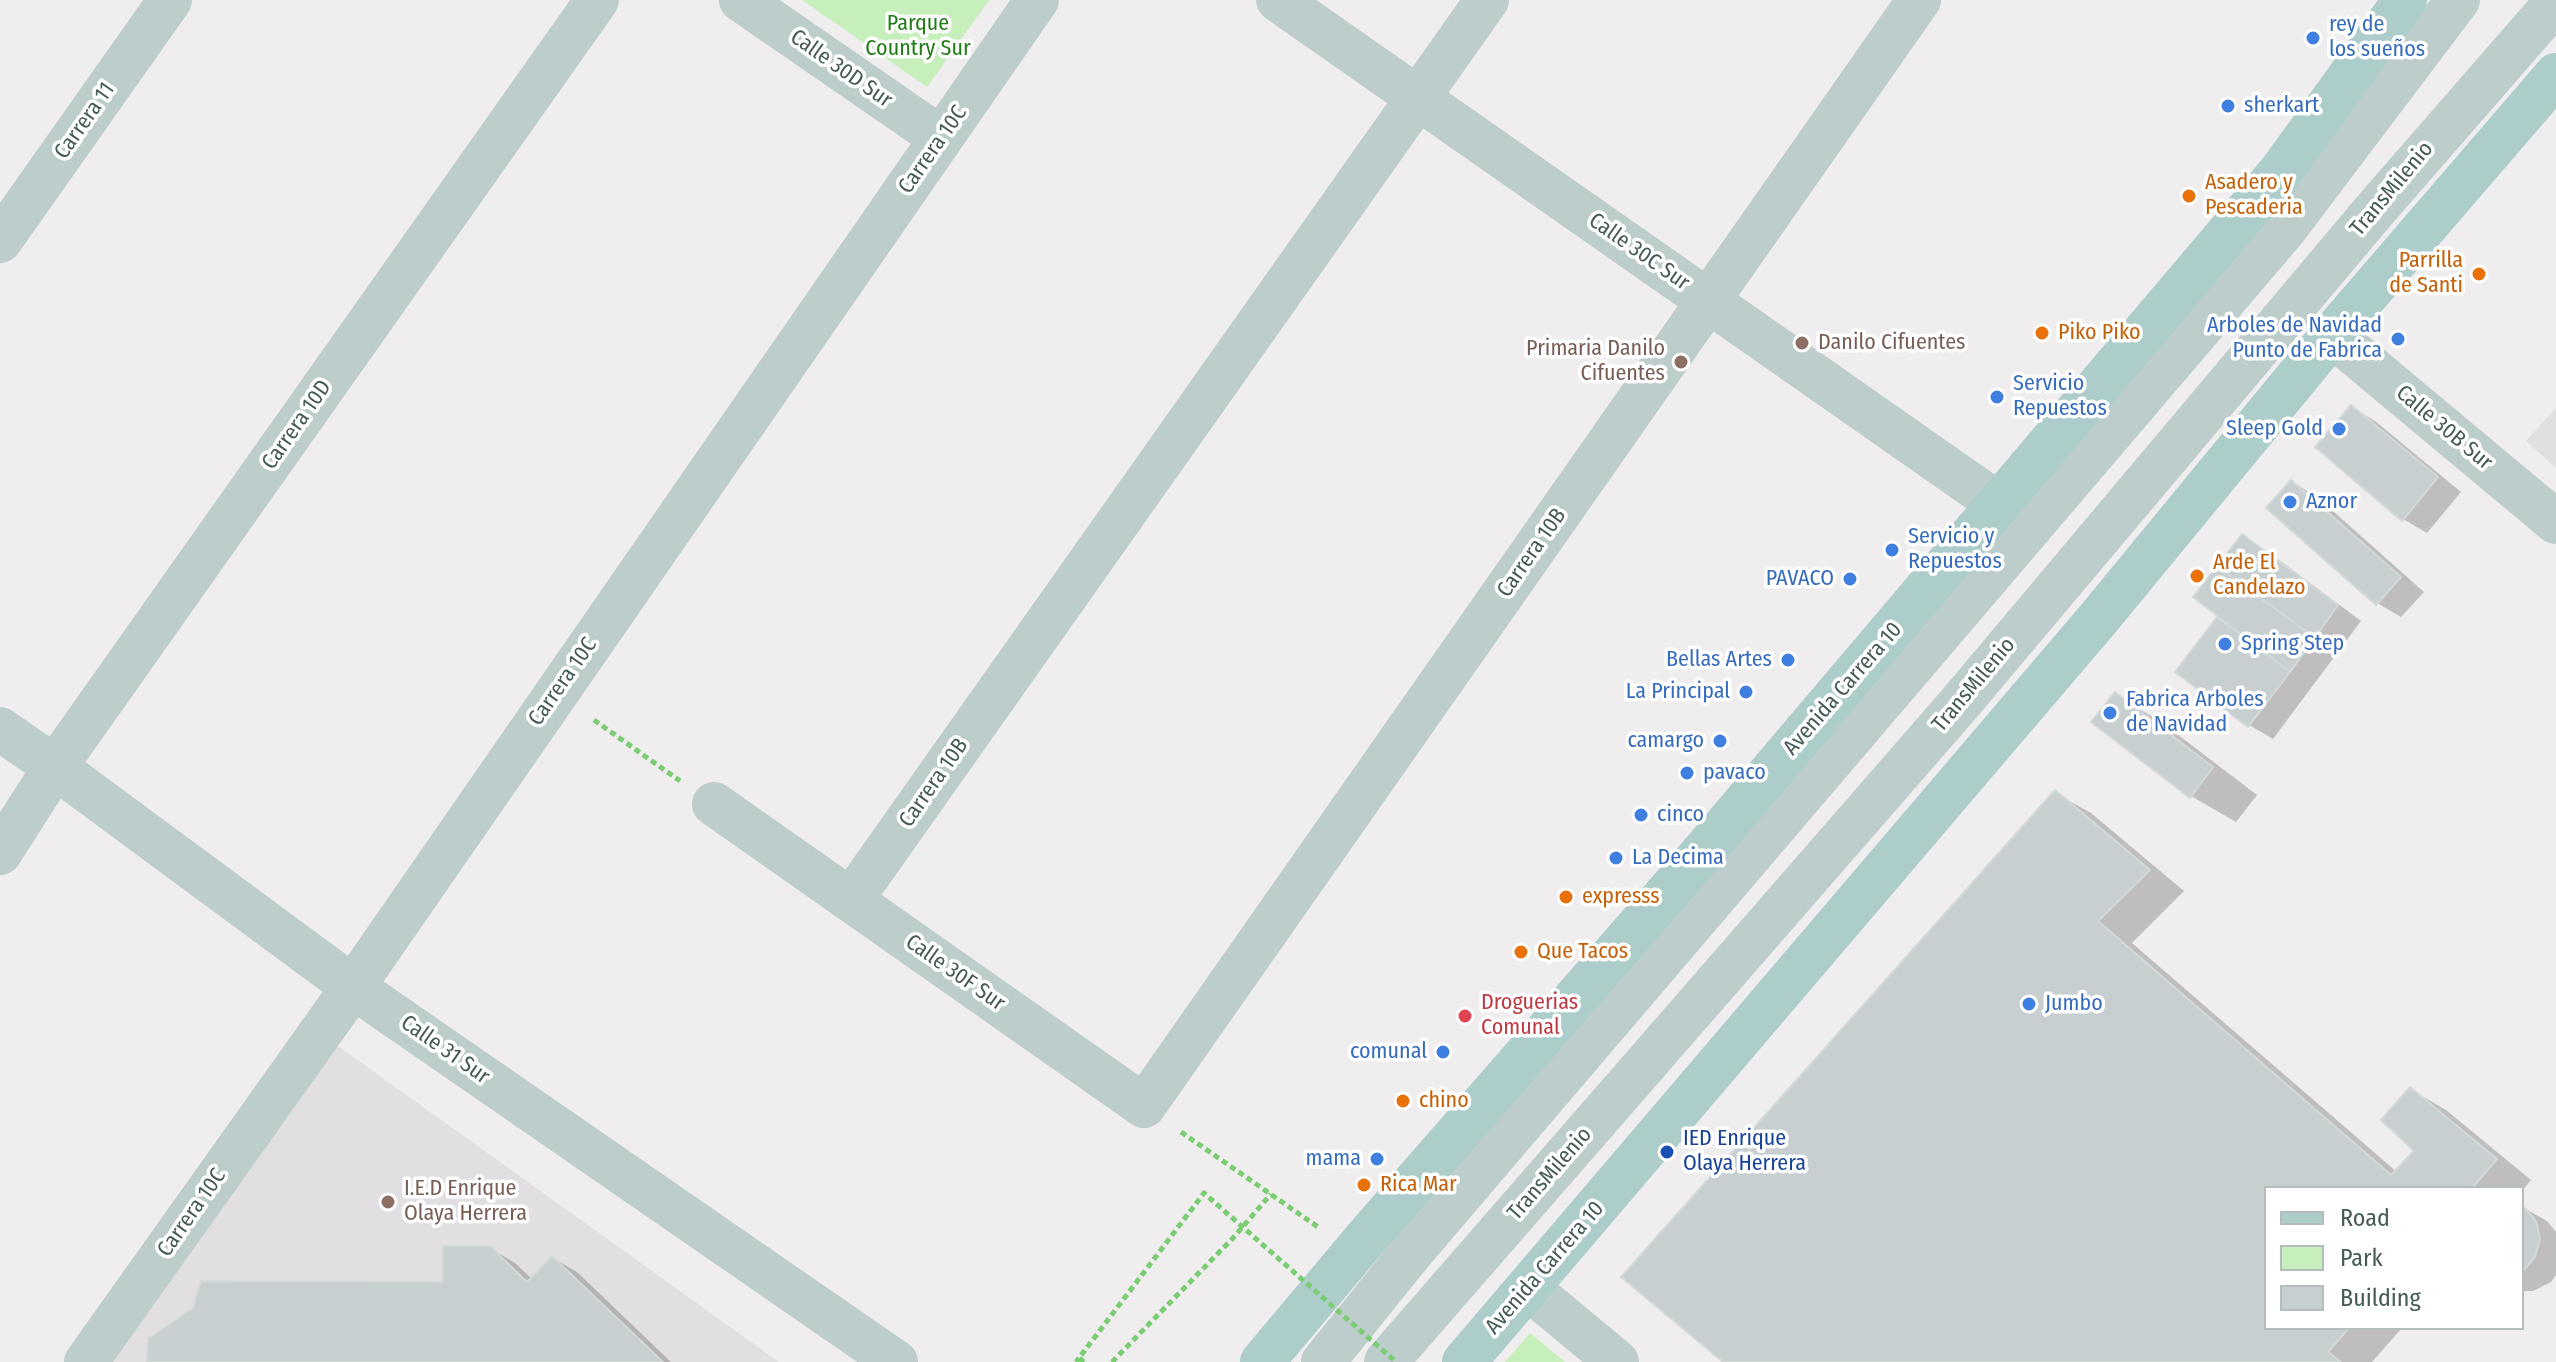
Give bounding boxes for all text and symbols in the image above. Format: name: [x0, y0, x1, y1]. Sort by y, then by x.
park label: Parque Country Sur: [865, 11, 971, 62]
place label: rey de los sueños: [2329, 12, 2425, 64]
street label: Calle 30D Sur: [785, 24, 897, 114]
marker: rey de los sueños: [2304, 29, 2322, 47]
street label: Carrera 11: [49, 78, 121, 164]
place label: sherkart: [2244, 93, 2319, 119]
marker: sherkart: [2219, 97, 2237, 115]
street label: Carrera 10C: [893, 101, 973, 199]
street label: TransMilenio: [2345, 137, 2439, 241]
place label: Asadero y Pescaderia: [2205, 170, 2303, 222]
marker: Asadero y Pescaderia: [2180, 187, 2198, 205]
street label: Calle 30C Sur: [1584, 208, 1694, 296]
place label: Parrilla de Santi: [2389, 248, 2463, 300]
marker: Parrilla de Santi: [2470, 265, 2488, 283]
place label: Arboles de Navidad Punto de Fabrica: [2207, 313, 2382, 364]
place label: Piko Piko: [2058, 320, 2141, 346]
marker: Piko Piko: [2033, 324, 2051, 342]
place label: Danilo Cifuentes: [1818, 330, 1965, 356]
marker: Arboles de Navidad Punto de Fabrica: [2389, 330, 2407, 348]
marker: Danilo Cifuentes: [1793, 334, 1811, 352]
place label: Primaria Danilo Cifuentes: [1526, 336, 1665, 388]
marker: Primaria Danilo Cifuentes: [1672, 353, 1690, 371]
place label: Servicio Repuestos: [2013, 371, 2107, 422]
street label: Carrera 10D: [257, 375, 337, 475]
street label: Calle 30B Sur: [2390, 380, 2498, 476]
marker: Servicio Repuestos: [1988, 388, 2006, 406]
place label: Sleep Gold: [2226, 416, 2323, 442]
marker: Sleep Gold: [2330, 420, 2348, 438]
place label: Aznor: [2306, 489, 2357, 515]
marker: Aznor: [2281, 493, 2299, 511]
street label: Carrera 10B: [1492, 504, 1572, 602]
place label: Servicio y Repuestos: [1908, 524, 2002, 576]
marker: Servicio y Repuestos: [1883, 541, 1901, 559]
place label: Arde El Candelazo: [2213, 550, 2306, 602]
place label: PAVACO: [1766, 566, 1834, 592]
marker: Arde El Candelazo: [2188, 567, 2206, 585]
marker: PAVACO: [1841, 570, 1859, 588]
street label: Avenida Carrera 10: [1778, 617, 1908, 761]
place label: Spring Step: [2241, 631, 2344, 657]
street label: Carrera 10C: [523, 633, 603, 731]
street label: TransMilenio: [1927, 633, 2021, 737]
marker: Spring Step: [2216, 635, 2234, 653]
place label: Bellas Artes: [1666, 647, 1772, 673]
marker: Bellas Artes: [1779, 651, 1797, 669]
place label: La Principal: [1626, 679, 1730, 705]
marker: La Principal: [1737, 683, 1755, 701]
place label: Fabrica Arboles de Navidad: [2126, 687, 2264, 738]
marker: Fabrica Arboles de Navidad: [2101, 704, 2119, 722]
place label: camargo: [1627, 728, 1704, 754]
marker: camargo: [1711, 732, 1729, 750]
street label: Carrera 10B: [894, 734, 974, 832]
place label: pavaco: [1703, 760, 1766, 786]
marker: pavaco: [1678, 764, 1696, 782]
place label: cinco: [1657, 802, 1704, 828]
marker: cinco: [1632, 806, 1650, 824]
place label: La Decima: [1632, 845, 1724, 871]
marker: La Decima: [1607, 849, 1625, 867]
place label: expresss: [1582, 884, 1660, 910]
marker: expresss: [1557, 888, 1575, 906]
street label: Calle 30F Sur: [900, 929, 1010, 1017]
place label: Que Tacos: [1537, 939, 1628, 965]
marker: Que Tacos: [1512, 943, 1530, 961]
place label: Droguerias Comunal: [1481, 990, 1578, 1042]
place label: Jumbo: [2045, 991, 2103, 1017]
marker: Jumbo: [2020, 995, 2038, 1013]
marker: Droguerias Comunal: [1456, 1007, 1474, 1025]
street label: Calle 31 Sur: [396, 1010, 494, 1090]
place label: comunal: [1350, 1039, 1427, 1065]
marker: comunal: [1434, 1043, 1452, 1061]
place label: chino: [1419, 1088, 1469, 1114]
marker: chino: [1394, 1092, 1412, 1110]
street label: TransMilenio: [1502, 1122, 1598, 1226]
place label: IED Enrique Olaya Herrera: [1683, 1126, 1806, 1178]
marker: IED Enrique Olaya Herrera: [1658, 1143, 1676, 1161]
place label: mama: [1306, 1146, 1361, 1172]
marker: mama: [1368, 1150, 1386, 1168]
street label: Carrera 10C: [152, 1164, 232, 1262]
place label: Rica Mar: [1380, 1172, 1457, 1198]
place label: I.E.D Enrique Olaya Herrera: [404, 1176, 527, 1228]
marker: Rica Mar: [1355, 1176, 1373, 1194]
legend: [2264, 1186, 2524, 1330]
marker: I.E.D Enrique Olaya Herrera: [379, 1193, 397, 1211]
street label: Avenida Carrera 10: [1480, 1196, 1610, 1340]
text: Road: [2340, 1204, 2390, 1232]
text: Park: [2340, 1244, 2383, 1272]
text: Building: [2340, 1284, 2421, 1312]

